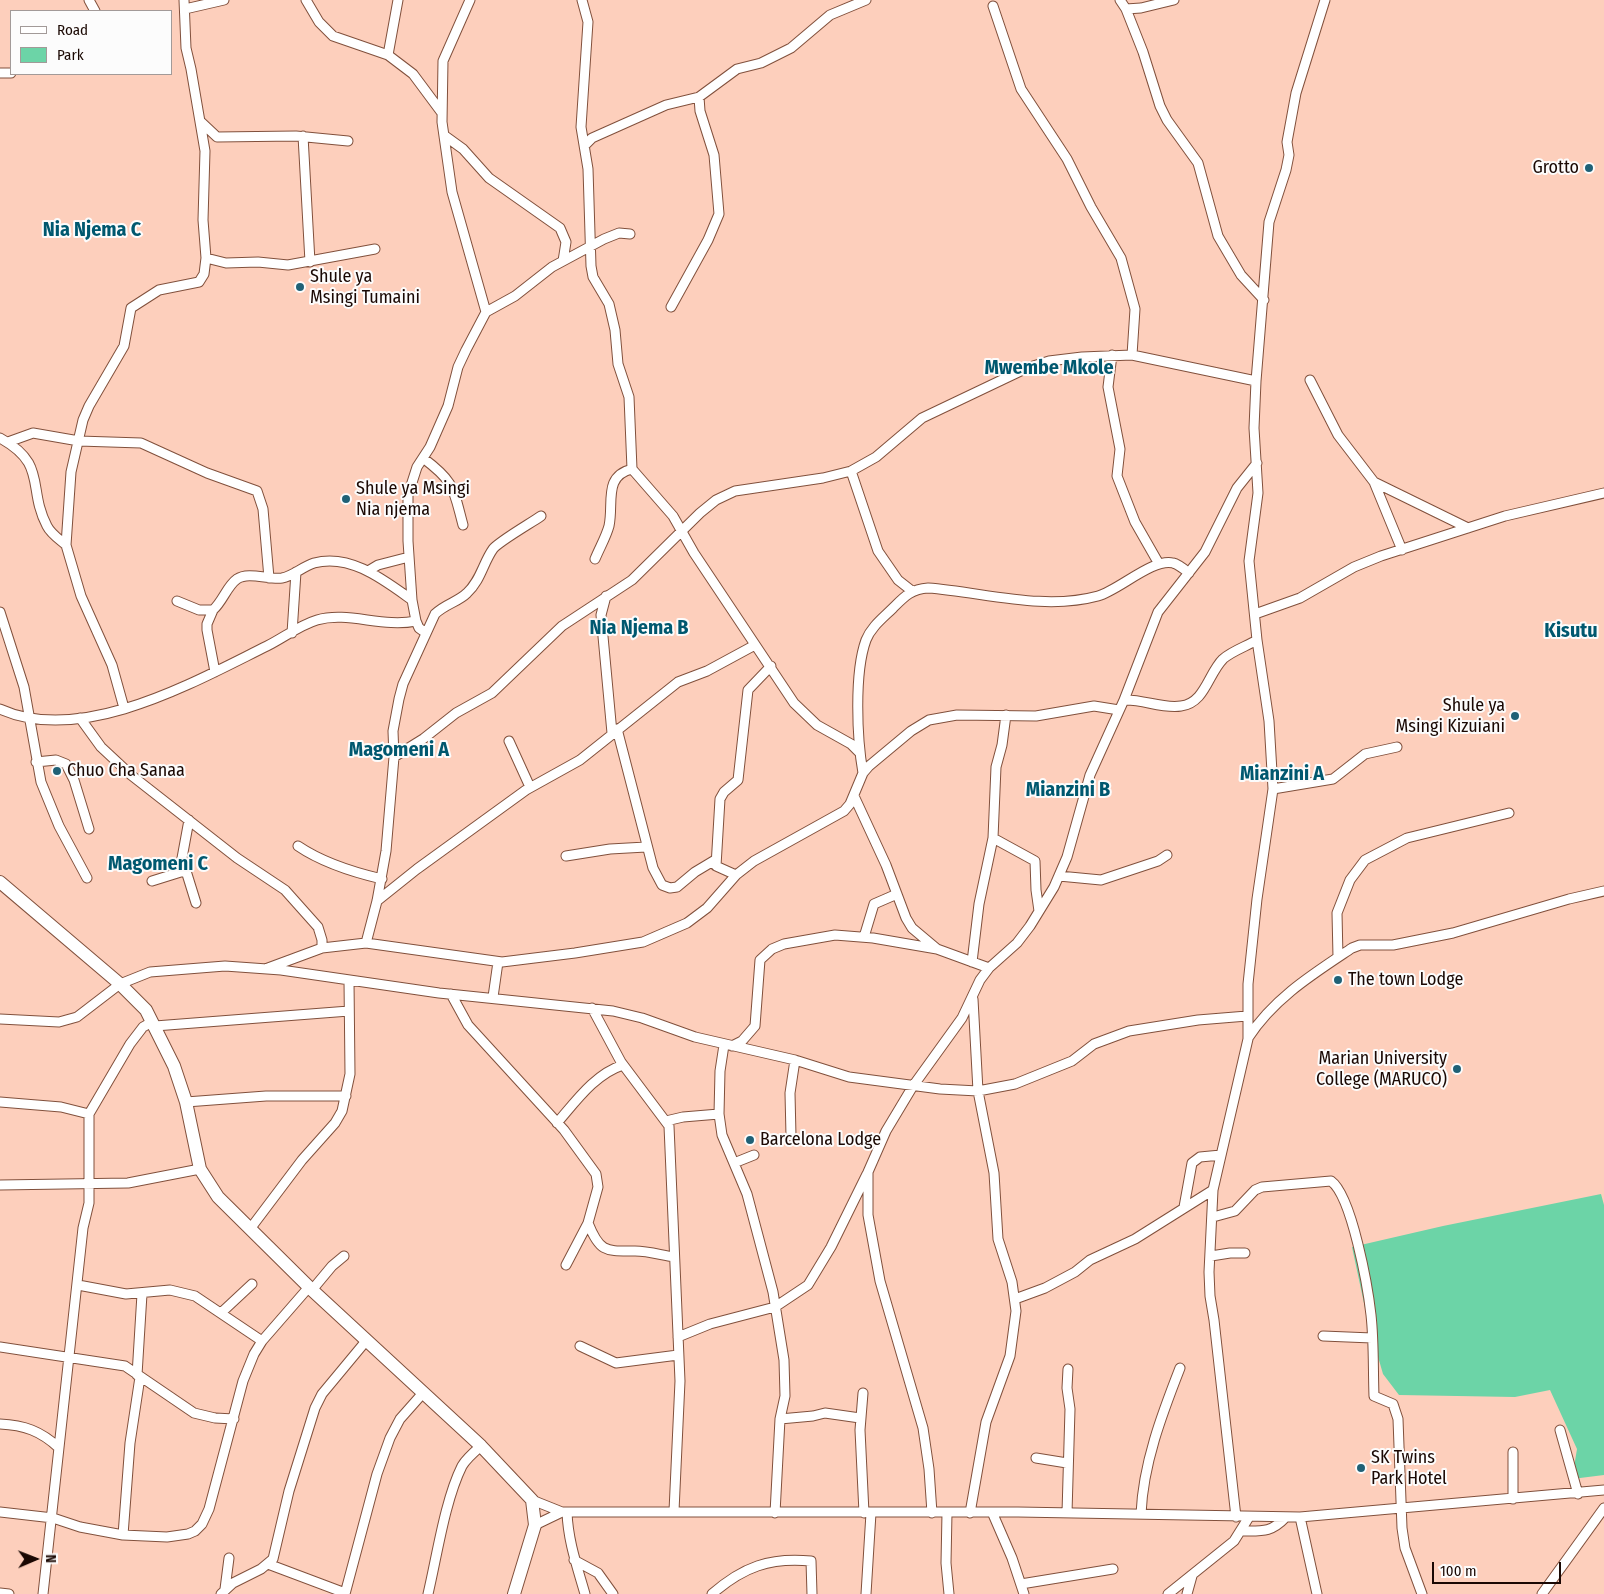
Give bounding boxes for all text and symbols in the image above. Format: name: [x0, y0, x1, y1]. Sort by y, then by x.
legend: [10, 10, 172, 75]
text: Road: [57, 21, 88, 39]
text: Park: [57, 46, 84, 64]
place label: Grotto: [1532, 157, 1579, 179]
marker: Grotto: [1583, 162, 1595, 174]
district label: Nia Njema C: [43, 218, 141, 242]
place label: Shule ya Msingi Tumaini: [310, 266, 420, 308]
marker: Shule ya Msingi Tumaini: [294, 281, 306, 293]
district label: Mwembe Mkole: [984, 356, 1114, 380]
place label: Shule ya Msingi Nia njema: [356, 478, 470, 520]
marker: Shule ya Msingi Nia njema: [340, 493, 352, 505]
district label: Nia Njema B: [589, 616, 689, 640]
district label: Kisutu: [1544, 619, 1598, 643]
place label: Shule ya Msingi Kizuiani: [1395, 695, 1505, 738]
marker: Shule ya Msingi Kizuiani: [1509, 710, 1521, 722]
district label: Magomeni A: [349, 738, 449, 762]
place label: Chuo Cha Sanaa: [67, 760, 185, 782]
district label: Mianzini A: [1240, 762, 1324, 786]
marker: Chuo Cha Sanaa: [51, 765, 63, 777]
district label: Mianzini B: [1026, 778, 1110, 802]
district label: Magomeni C: [108, 852, 208, 876]
place label: The town Lodge: [1348, 969, 1463, 991]
marker: The town Lodge: [1332, 974, 1344, 986]
place label: Marian University College (MARUCO): [1316, 1048, 1447, 1090]
marker: Marian University College (MARUCO): [1451, 1063, 1463, 1075]
place label: Barcelona Lodge: [760, 1129, 881, 1151]
marker: Barcelona Lodge: [744, 1134, 756, 1146]
place label: SK Twins Park Hotel: [1371, 1447, 1447, 1490]
marker: SK Twins Park Hotel: [1355, 1462, 1367, 1474]
north arrow: [10, 1534, 60, 1584]
scale bar: [1434, 1552, 1563, 1584]
text: N: [42, 1554, 59, 1563]
text: 100 m: [1440, 1562, 1477, 1580]

